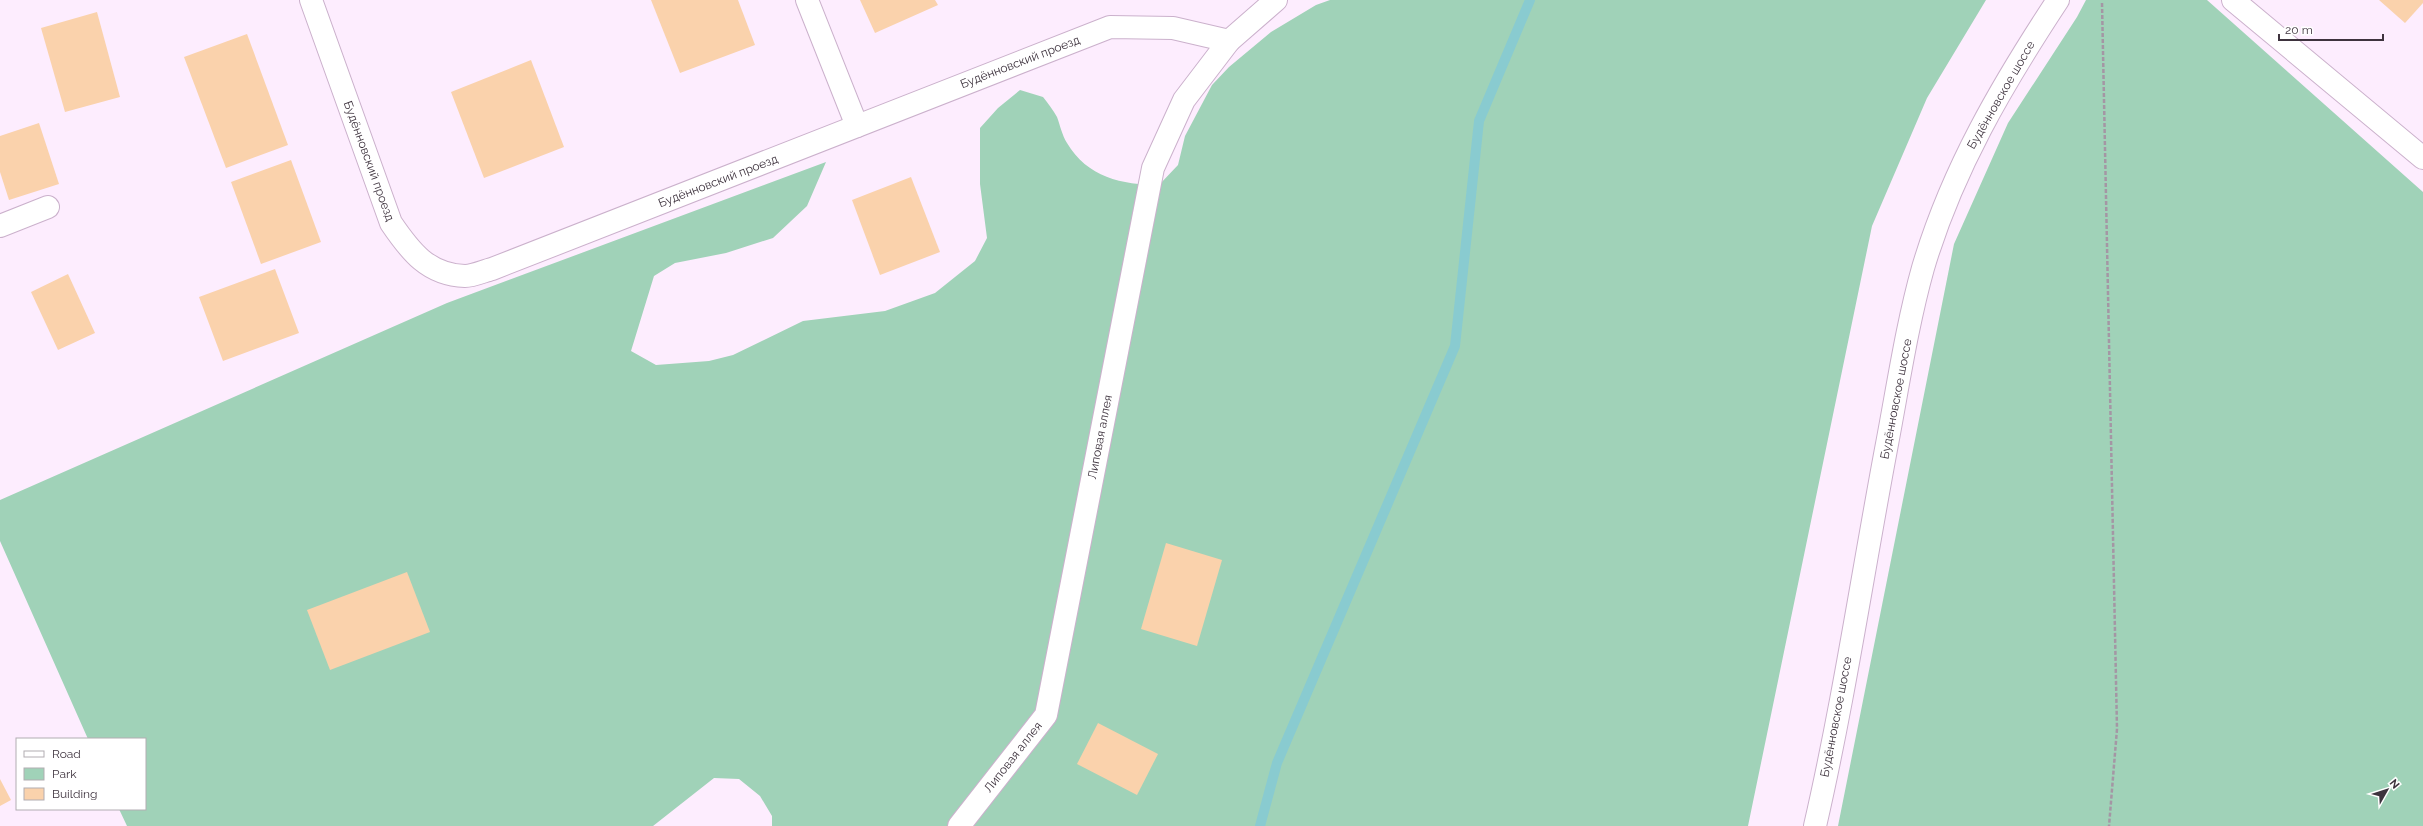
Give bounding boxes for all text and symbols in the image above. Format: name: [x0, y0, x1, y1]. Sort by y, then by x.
scale bar: [2279, 16, 2383, 42]
text: 20 m: [2285, 23, 2313, 37]
street label: Будённовский проезд: [958, 33, 1082, 91]
street label: Будённовское шоссе: [1964, 38, 2038, 152]
street label: Будённовский проезд: [341, 99, 397, 223]
street label: Будённовский проезд: [656, 152, 780, 210]
street label: Будённовское шоссе: [1877, 338, 1915, 460]
street label: Липовая аллея: [1085, 394, 1115, 480]
street label: Будённовское шоссе: [1817, 656, 1855, 778]
street label: Липовая аллея: [981, 719, 1045, 795]
legend: [16, 738, 146, 810]
text: Road: [52, 747, 81, 761]
text: Park: [52, 767, 77, 781]
north arrow: [2367, 770, 2407, 810]
text: N: [2387, 777, 2402, 791]
text: Building: [52, 787, 98, 801]

